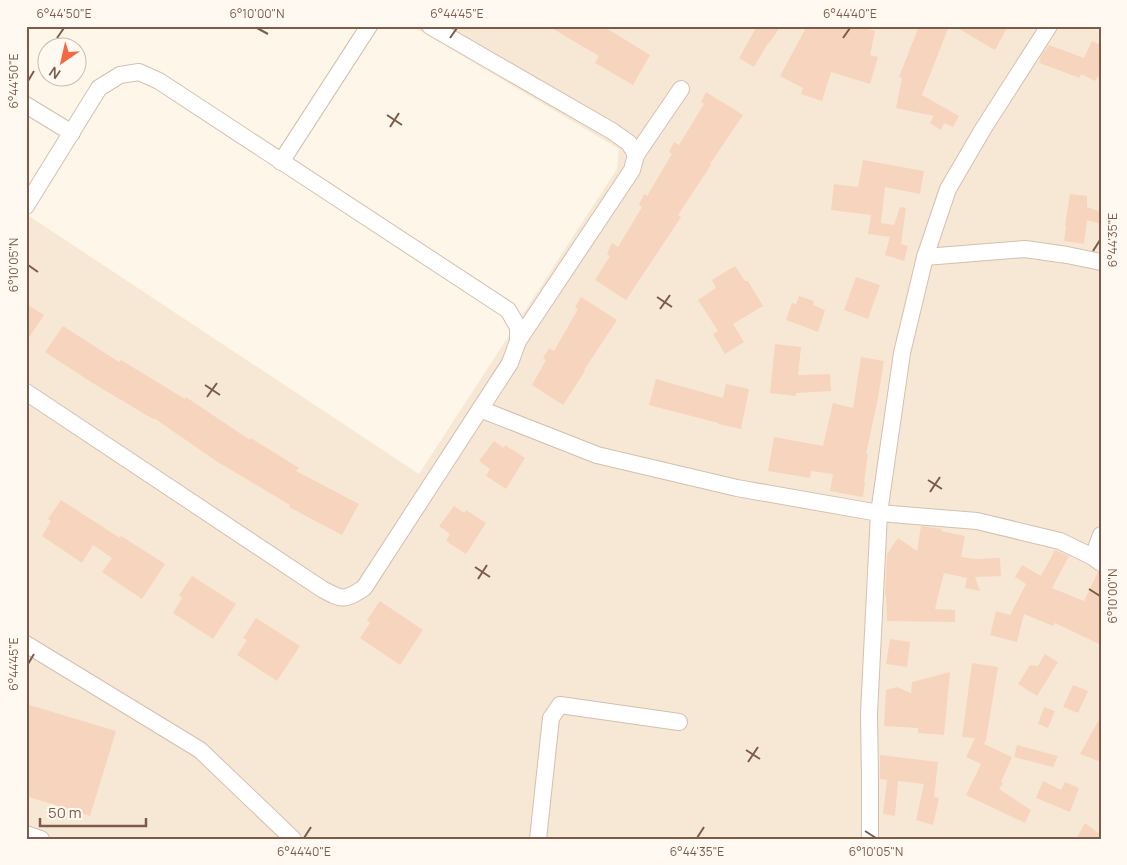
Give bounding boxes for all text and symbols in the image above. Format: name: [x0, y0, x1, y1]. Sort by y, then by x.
text: 6°44'50"E: [36, 5, 92, 22]
text: 6°10'00"N: [230, 5, 284, 22]
text: 6°44'45"E: [430, 5, 484, 22]
text: 6°44'40"E: [823, 5, 877, 22]
north arrow: [38, 38, 88, 88]
text: 6°44'50"E: [5, 53, 22, 109]
text: N: [45, 63, 64, 84]
text: 6°44'35"E: [1104, 213, 1121, 267]
text: 6°10'05"N: [5, 238, 22, 292]
text: 6°10'00"N: [1104, 569, 1121, 623]
text: 6°44'45"E: [5, 637, 22, 691]
scale bar: [40, 795, 146, 827]
text: 50 m: [48, 802, 82, 823]
text: 6°44'40"E: [277, 843, 331, 860]
text: 6°44'35"E: [670, 843, 724, 860]
text: 6°10'05"N: [849, 843, 903, 860]

